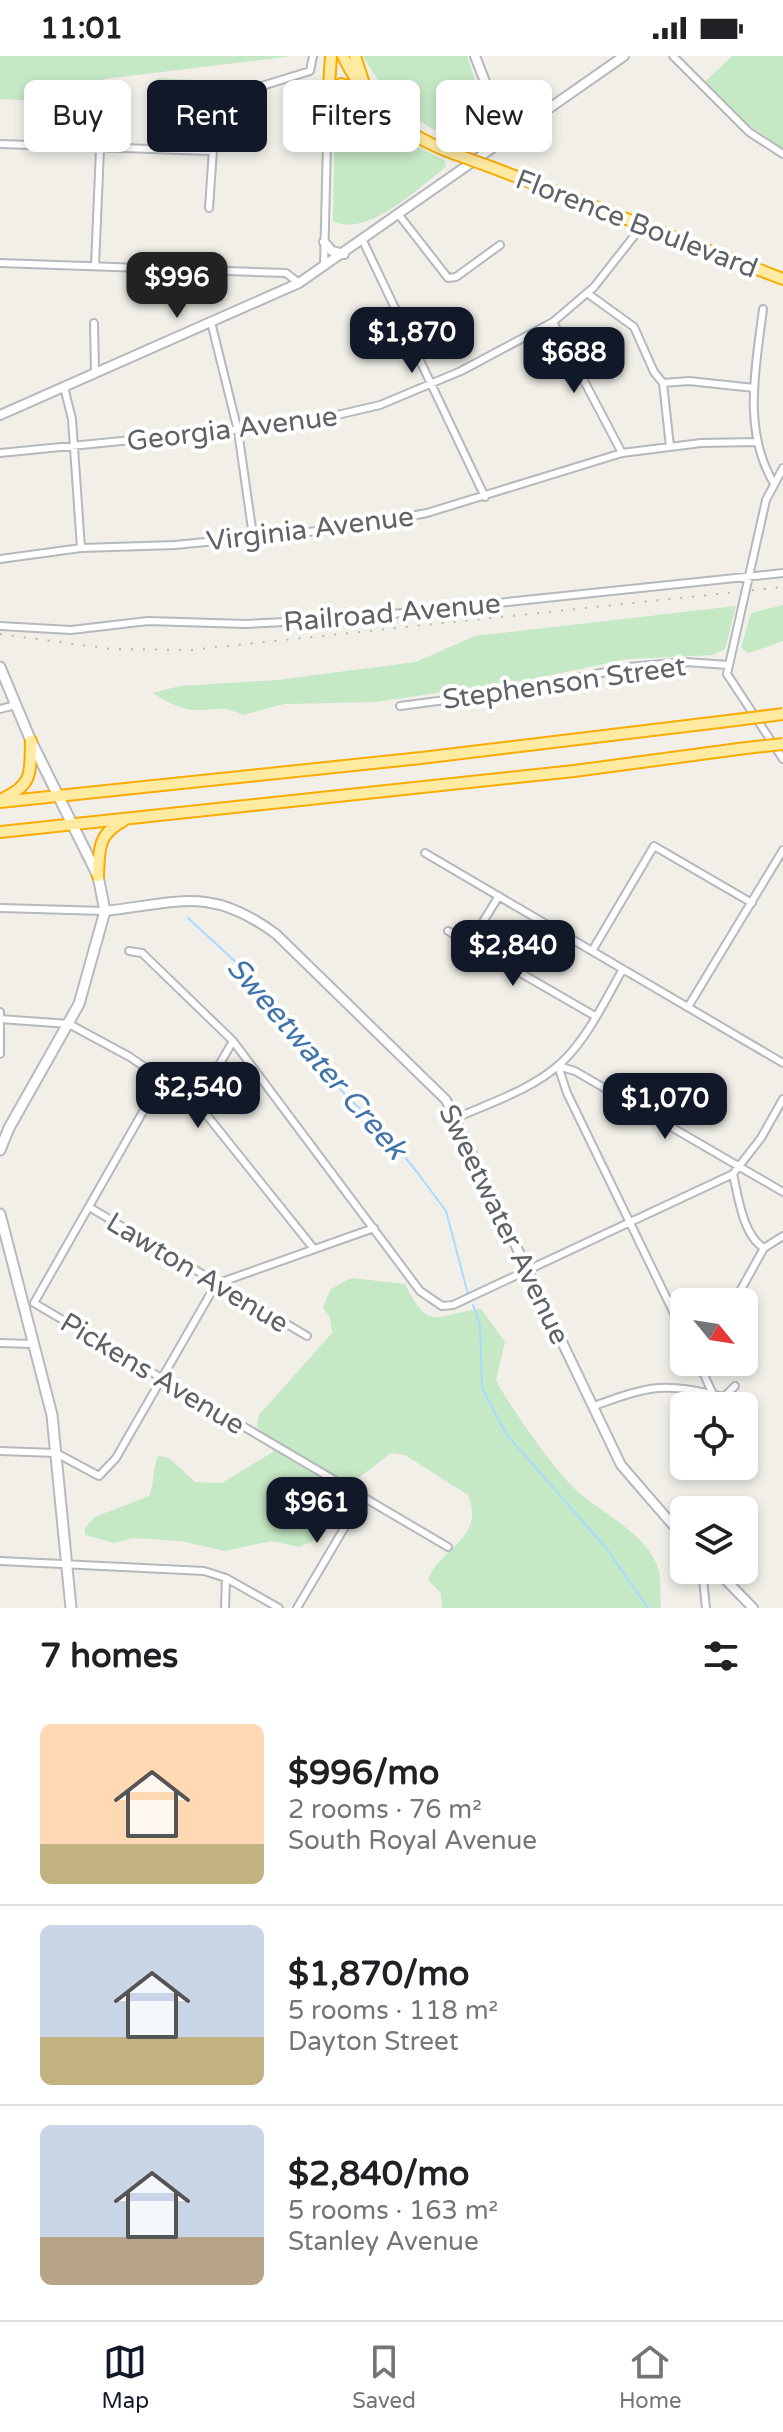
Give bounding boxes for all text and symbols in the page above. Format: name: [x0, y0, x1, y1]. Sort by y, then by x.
text: 11:01: [40, 10, 123, 47]
chip: Buy: [24, 80, 131, 152]
chip: Rent: [147, 80, 267, 152]
chip: Filters: [283, 80, 420, 152]
chip: New: [436, 80, 552, 152]
street label: Florence Boulevard: [511, 162, 762, 286]
pin: $996: [130, 252, 224, 320]
text: $996: [144, 262, 210, 293]
pin: $1,870: [347, 307, 477, 375]
text: $1,870: [368, 317, 456, 348]
pin: $688: [527, 327, 621, 395]
text: $688: [541, 337, 607, 368]
street label: Georgia Avenue: [125, 399, 340, 459]
street label: Virginia Avenue: [205, 499, 416, 559]
street label: Railroad Avenue: [282, 587, 502, 639]
street label: Stephenson Street: [440, 649, 688, 717]
pin: $2,840: [448, 920, 578, 988]
text: $2,840: [469, 930, 557, 961]
water label: Sweetwater Creek: [219, 950, 416, 1169]
pin: $2,540: [133, 1062, 263, 1130]
text: $2,540: [154, 1072, 242, 1103]
pin: $1,070: [600, 1073, 730, 1141]
text: $1,070: [621, 1083, 709, 1114]
street label: Sweetwater Avenue: [431, 1099, 577, 1350]
street label: Lawton Avenue: [100, 1205, 295, 1341]
north arrow: [670, 1288, 758, 1376]
map controls: [670, 1288, 758, 1584]
street label: Pickens Avenue: [54, 1305, 251, 1442]
button: locate: [670, 1392, 758, 1480]
pin: $961: [270, 1477, 364, 1545]
text: $961: [284, 1487, 350, 1518]
button: layers: [670, 1496, 758, 1584]
icon: filters: [699, 1634, 743, 1678]
text: 7 homes: [40, 1636, 178, 1677]
text: $996/mo: [288, 1753, 439, 1794]
icon: home: [104, 1756, 200, 1852]
text: 2 rooms · 76 m²: [288, 1794, 482, 1825]
text: South Royal Avenue: [288, 1825, 537, 1856]
text: $1,870/mo: [288, 1954, 469, 1995]
icon: home: [104, 1957, 200, 2053]
text: 5 rooms · 118 m²: [288, 1995, 498, 2026]
text: Dayton Street: [288, 2026, 459, 2057]
text: $2,840/mo: [288, 2154, 469, 2195]
icon: home: [104, 2157, 200, 2253]
text: 5 rooms · 163 m²: [288, 2195, 498, 2226]
text: Stanley Avenue: [288, 2226, 479, 2257]
tab: Map: [102, 2340, 149, 2414]
tab: Saved: [352, 2340, 416, 2414]
tab: Home: [619, 2340, 681, 2414]

